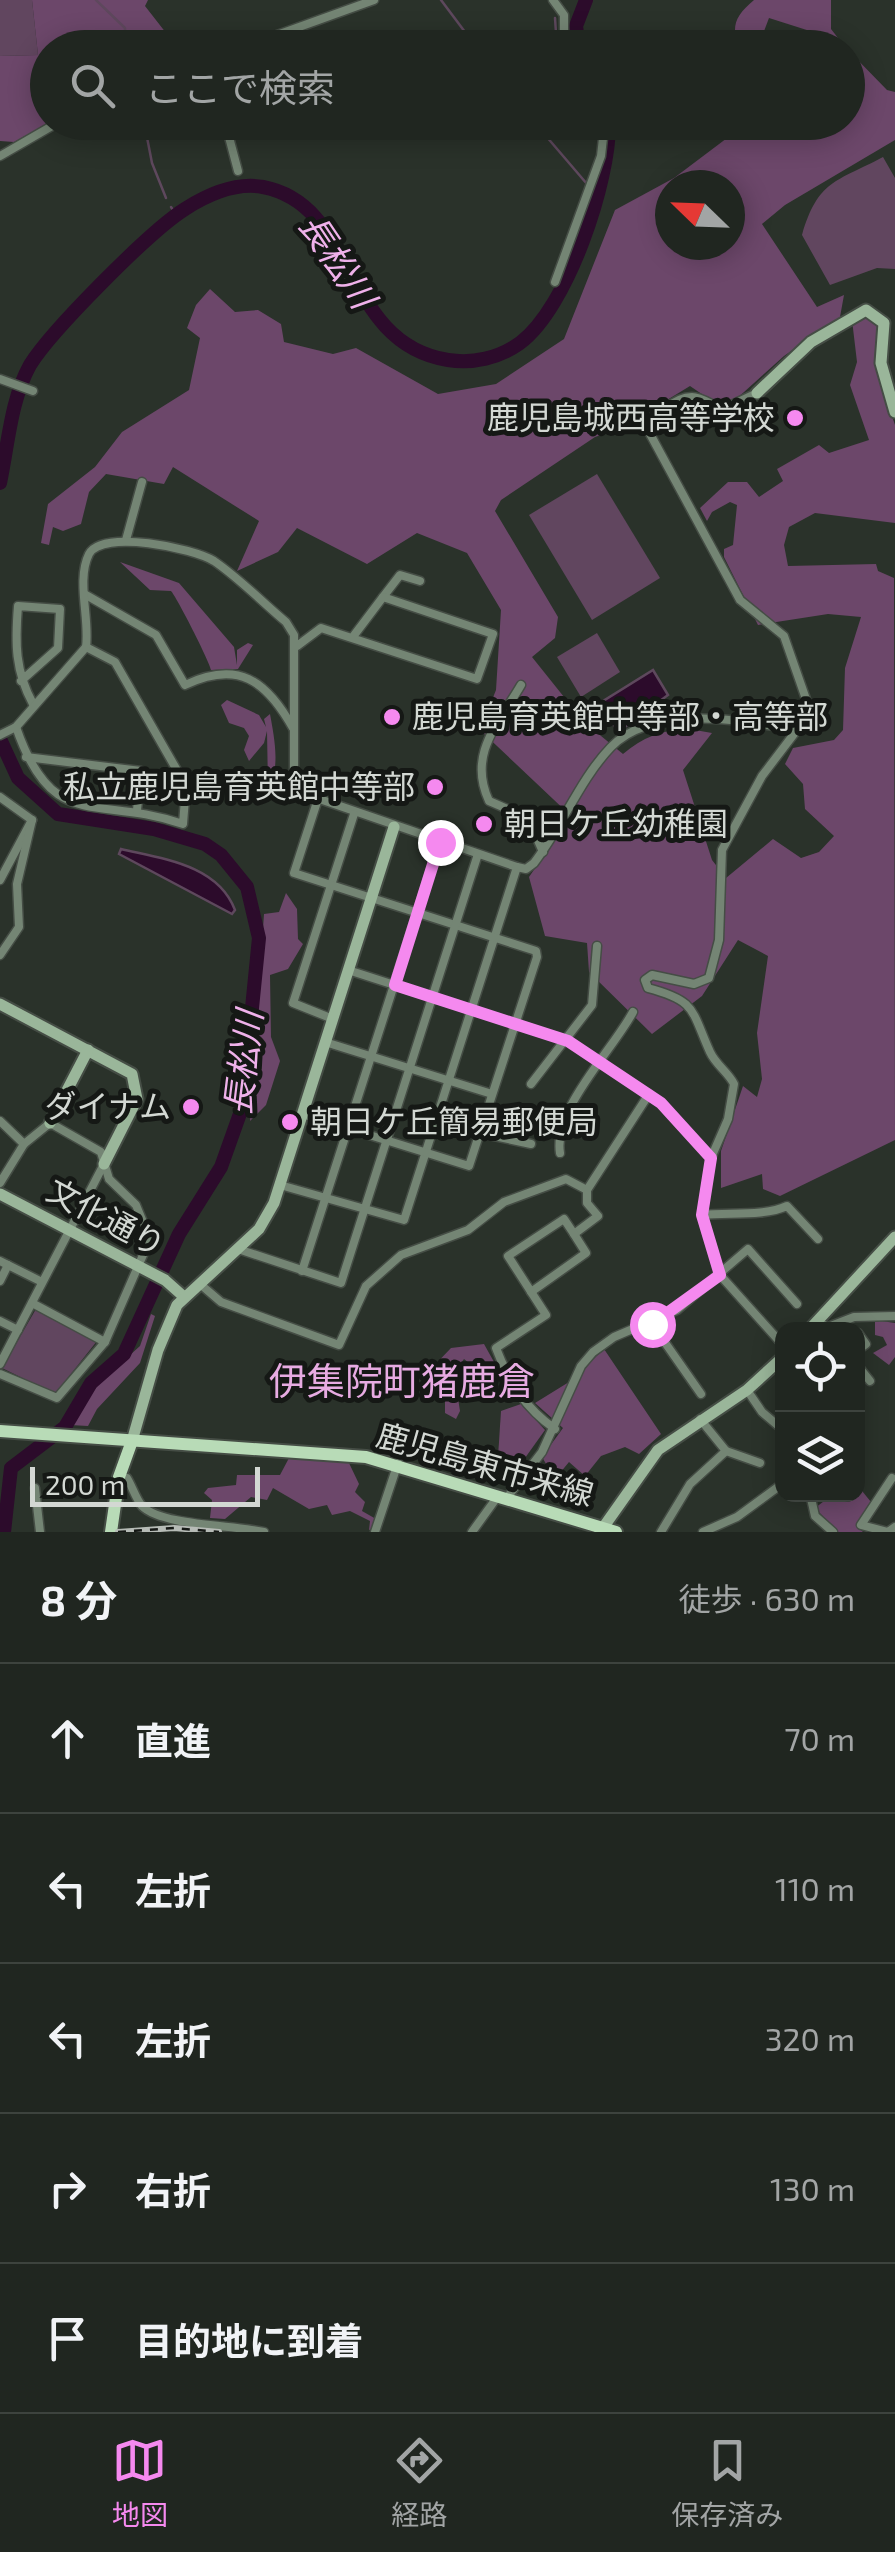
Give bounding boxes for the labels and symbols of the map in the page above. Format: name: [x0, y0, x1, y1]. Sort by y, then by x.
north arrow: [655, 170, 745, 260]
water label: 長松川: [292, 205, 388, 318]
place label: 鹿児島城西高等学校: [487, 397, 775, 435]
marker: 鹿児島城西高等学校: [784, 407, 806, 429]
place label: 鹿児島育英館中等部・高等部: [412, 696, 828, 734]
marker: 鹿児島育英館中等部・高等部: [381, 706, 403, 728]
place label: 私立鹿児島育英館中等部: [63, 766, 415, 804]
marker: 私立鹿児島育英館中等部: [424, 776, 446, 798]
place label: 朝日ケ丘幼稚園: [504, 803, 728, 841]
marker: 朝日ケ丘幼稚園: [473, 813, 495, 835]
route end: [418, 820, 464, 866]
water label: 長松川: [215, 1004, 270, 1117]
place label: ダイナム: [45, 1086, 171, 1124]
marker: ダイナム: [180, 1096, 202, 1118]
place label: 朝日ケ丘簡易郵便局: [310, 1101, 598, 1139]
marker: 朝日ケ丘簡易郵便局: [279, 1111, 301, 1133]
street label: 文化通り: [42, 1169, 172, 1263]
route start: [630, 1302, 676, 1348]
district label: 伊集院町猪鹿倉: [269, 1357, 535, 1403]
street label: 鹿児島東市来線: [373, 1414, 598, 1512]
scale bar: [30, 1462, 260, 1506]

